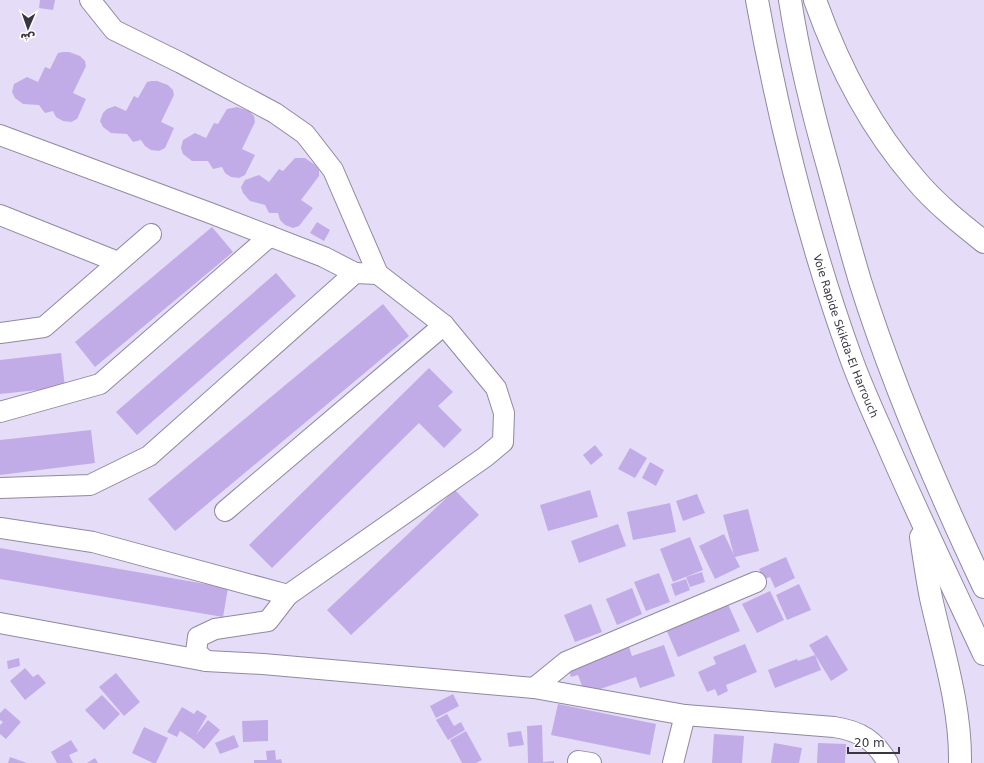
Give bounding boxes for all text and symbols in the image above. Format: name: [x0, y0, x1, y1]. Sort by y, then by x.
north arrow: [8, 8, 48, 48]
text: ش: [20, 31, 35, 44]
street label: Voie Rapide Skikda-El Harrouch: [811, 253, 881, 420]
scale bar: [848, 729, 899, 755]
text: 20 m: [854, 736, 885, 750]

